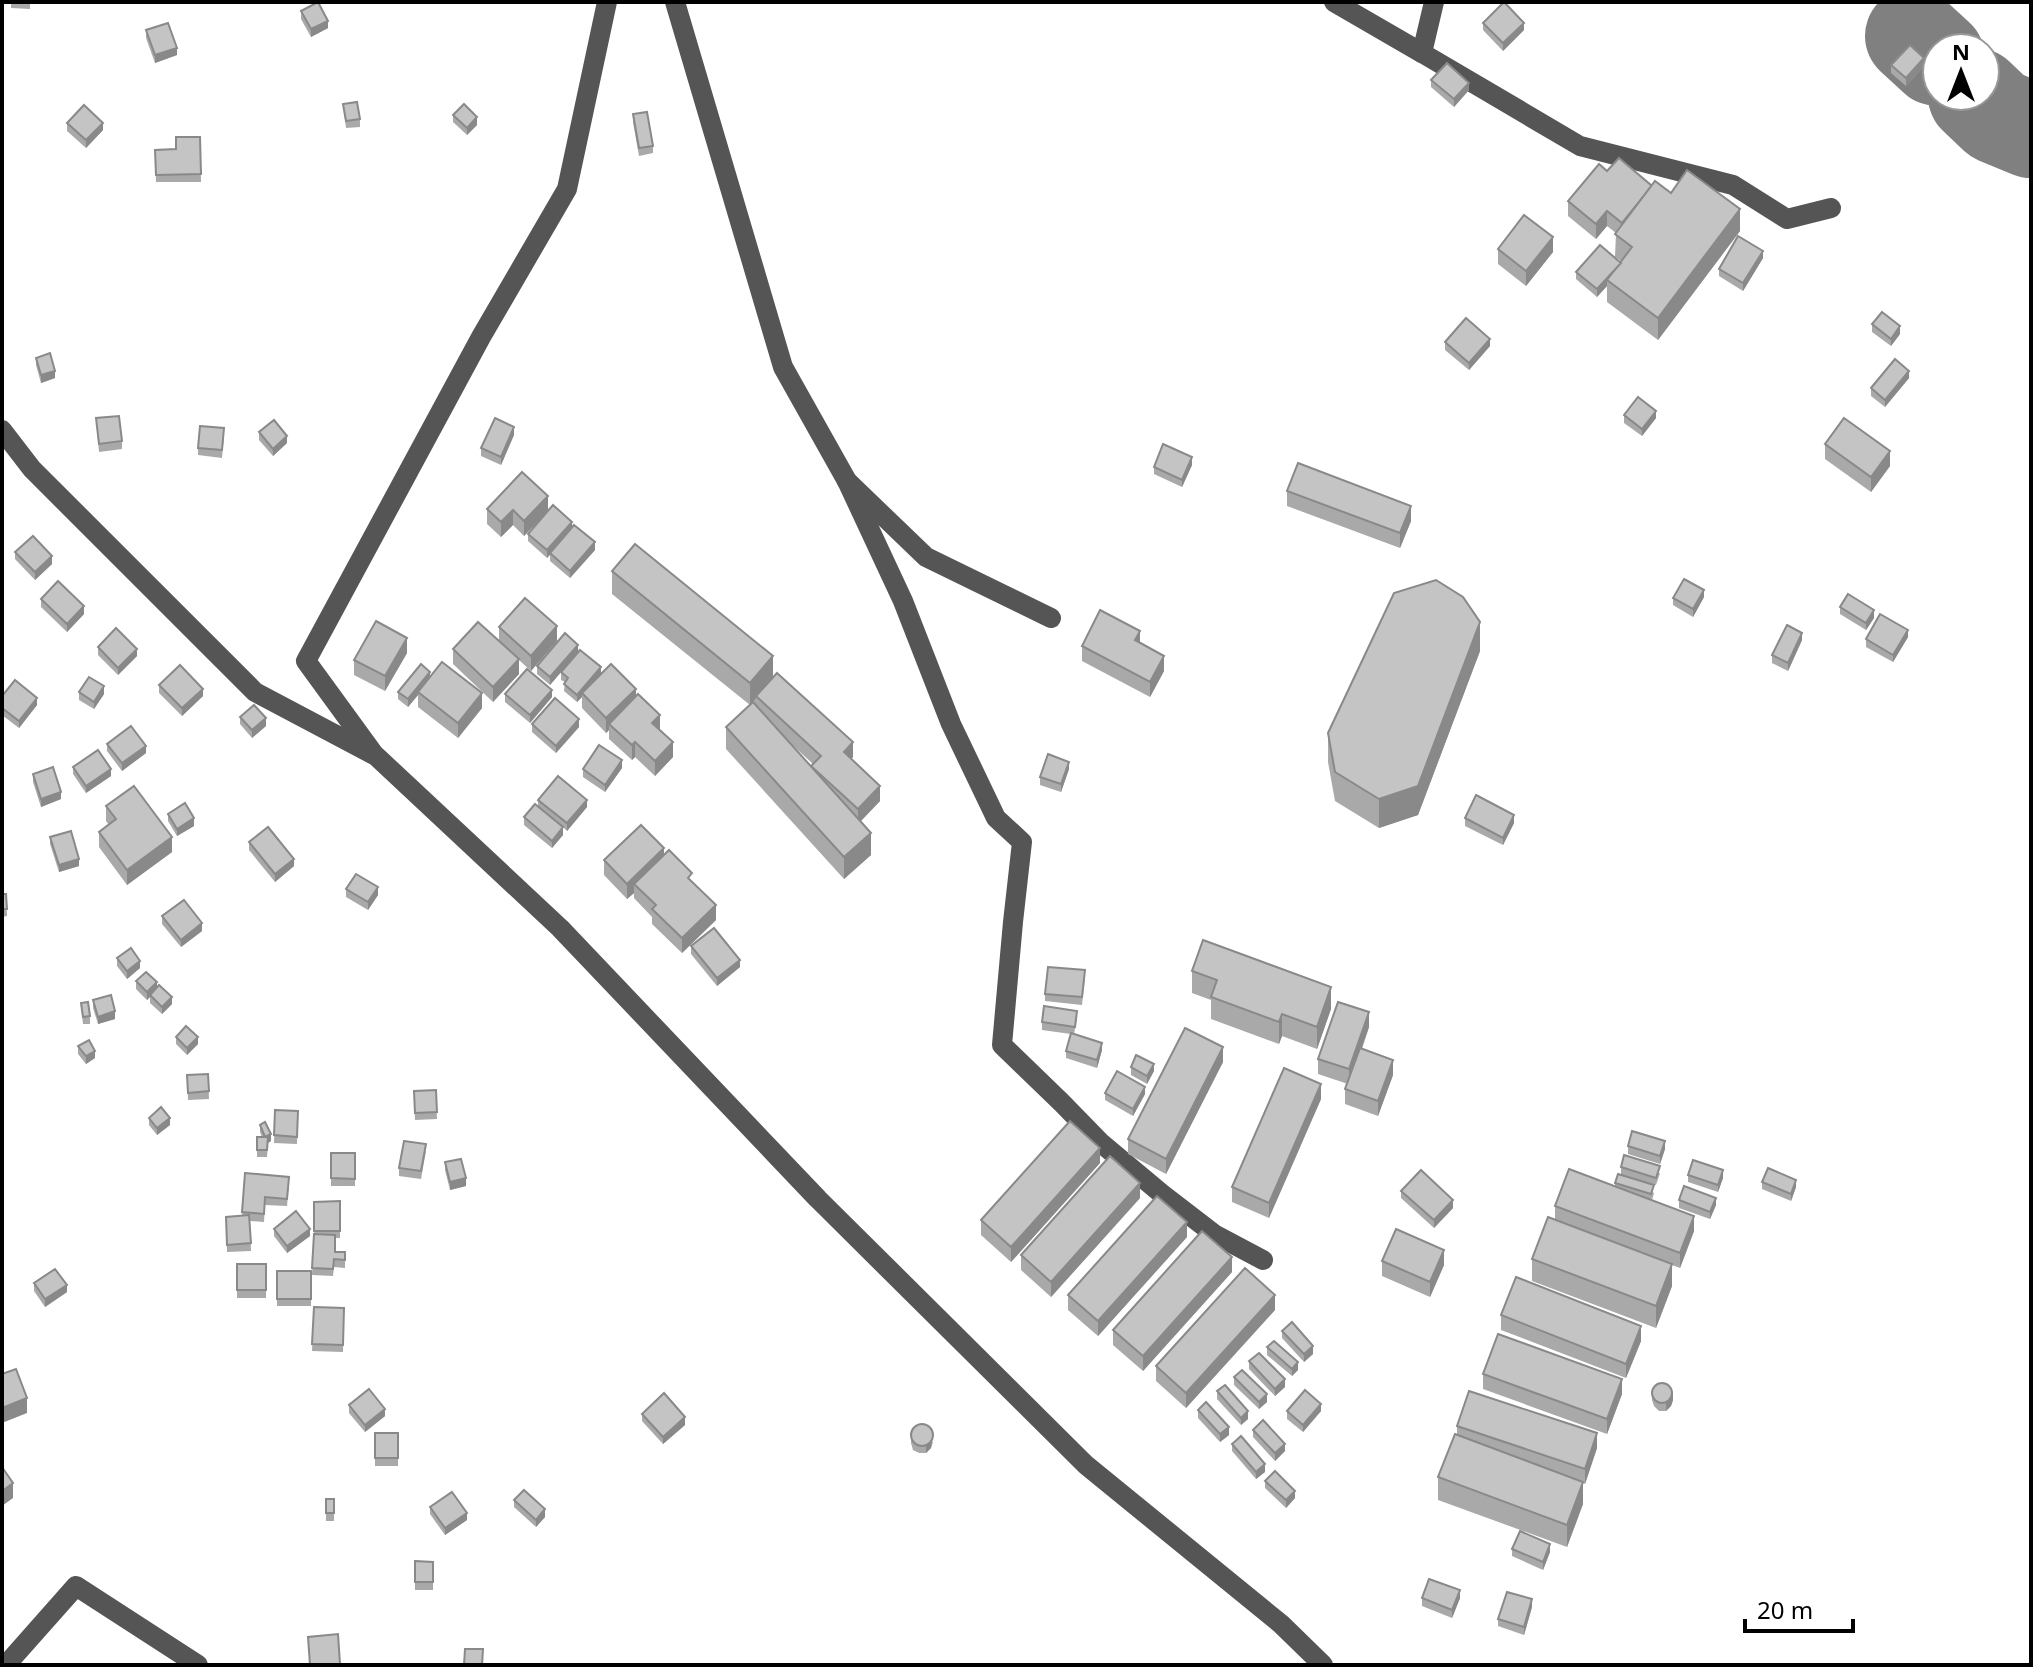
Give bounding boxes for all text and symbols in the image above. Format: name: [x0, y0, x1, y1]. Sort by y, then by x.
north arrow: [1921, 32, 2001, 112]
text: N: [1952, 36, 1970, 66]
scale bar: [1745, 1583, 1853, 1633]
text: 20 m: [1757, 1593, 1813, 1626]

